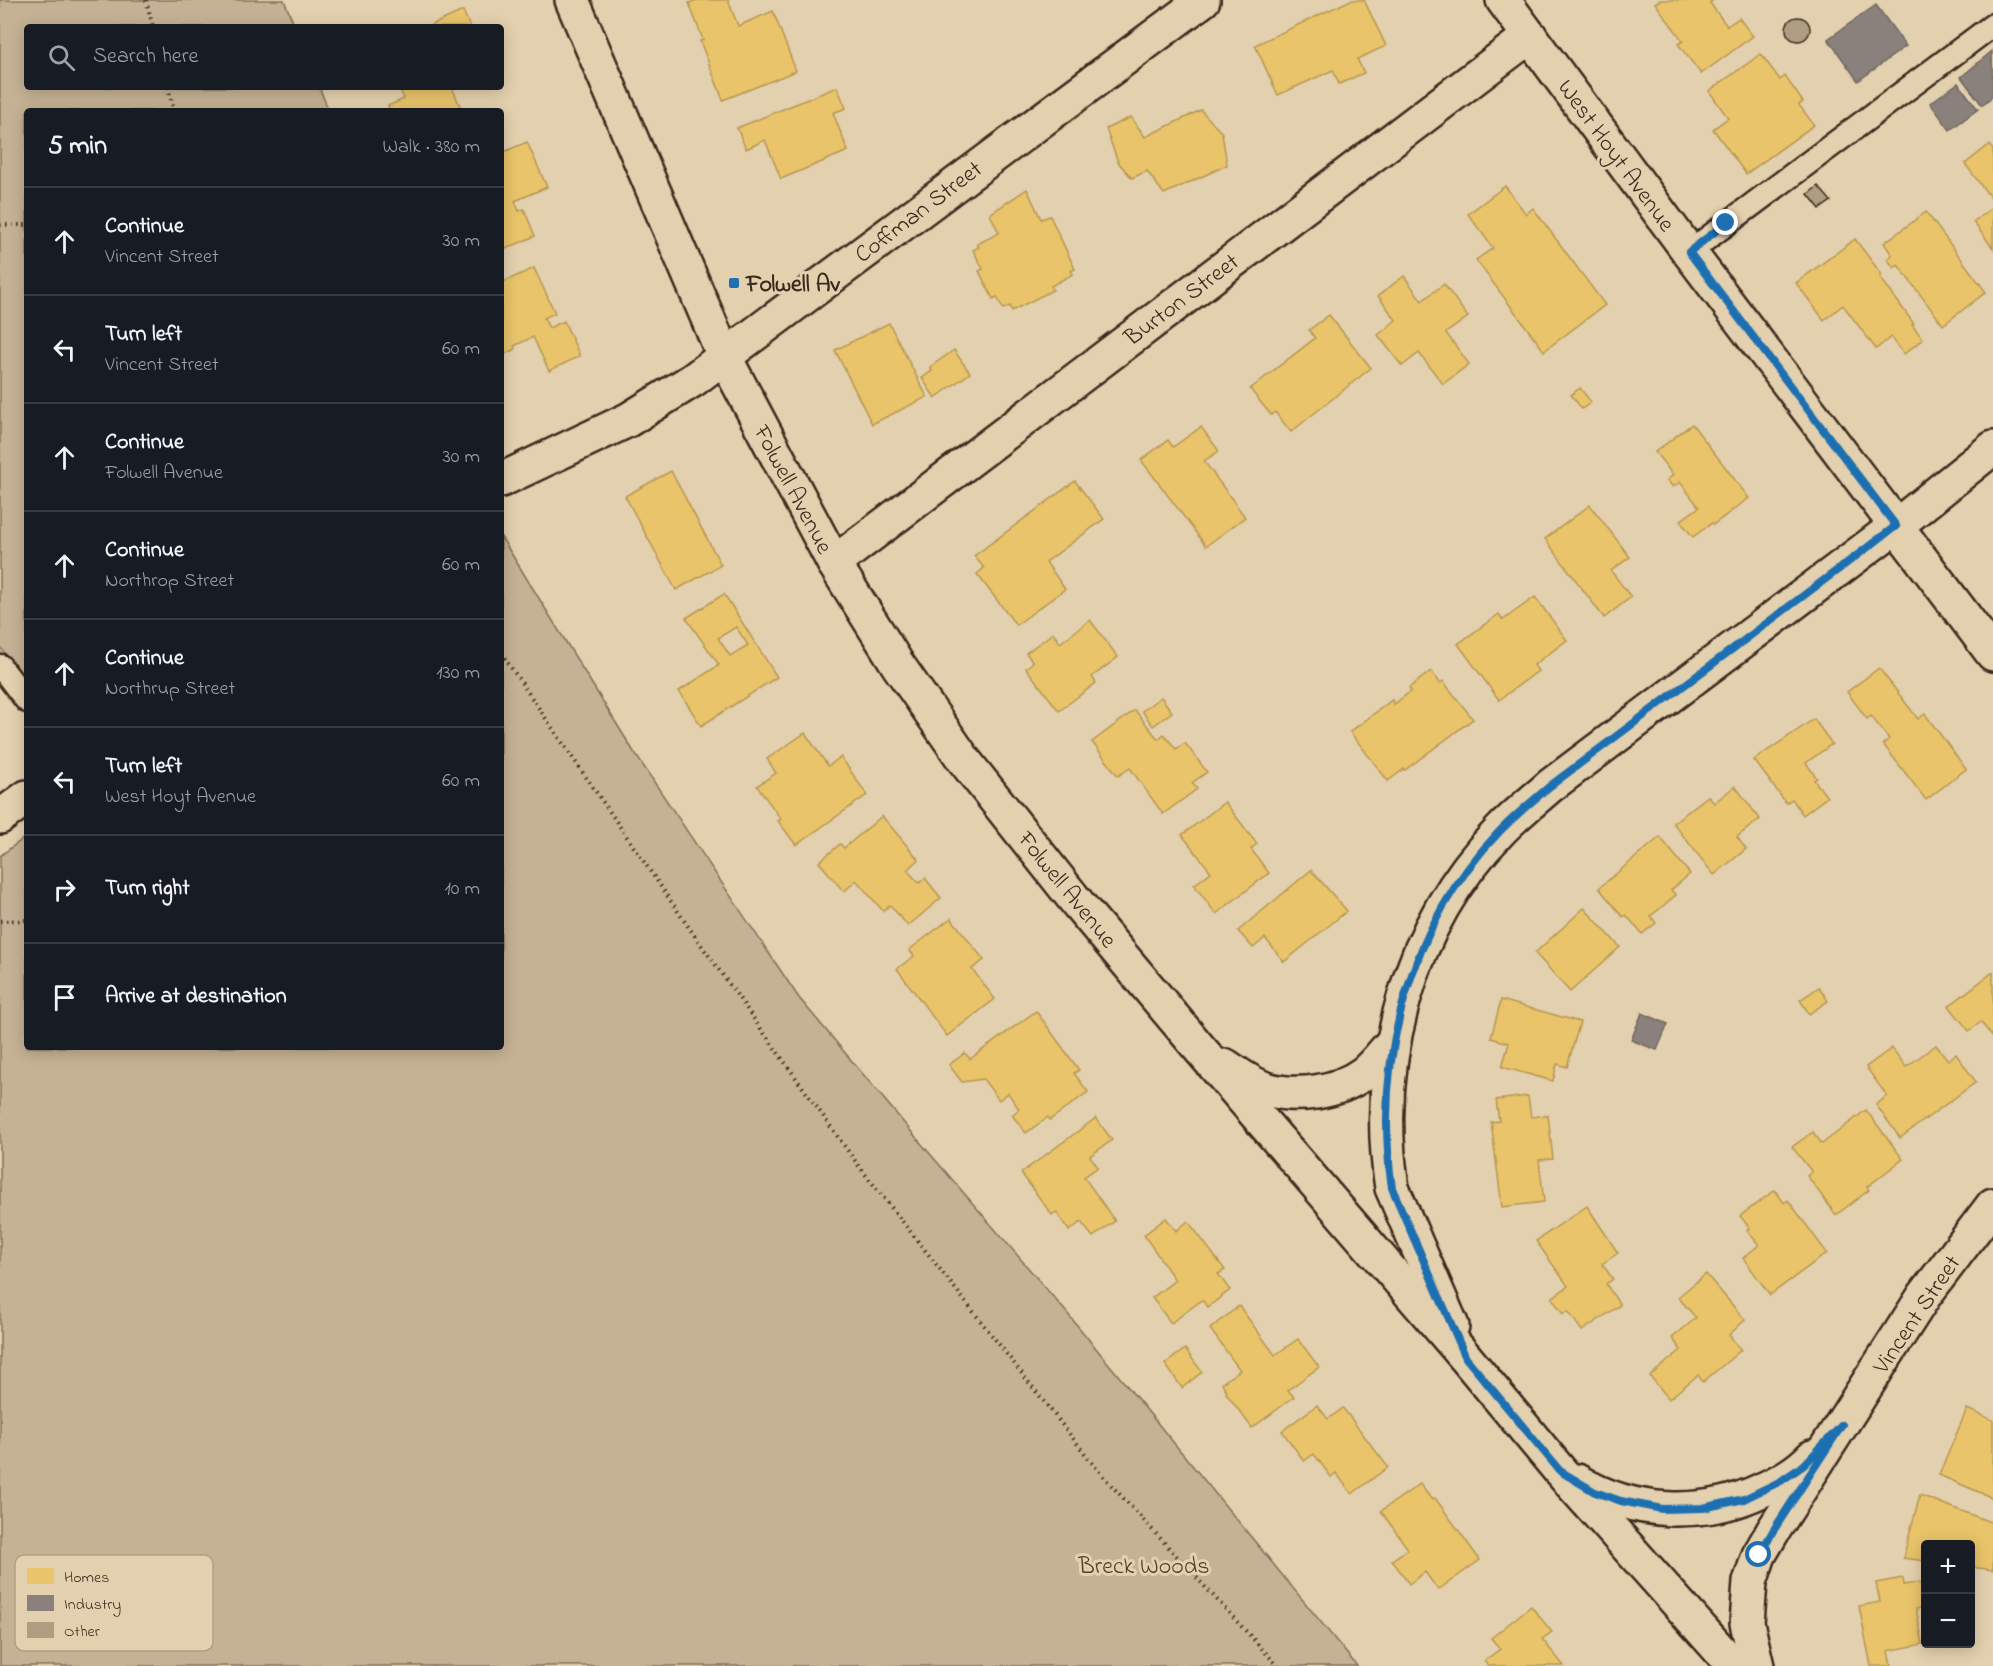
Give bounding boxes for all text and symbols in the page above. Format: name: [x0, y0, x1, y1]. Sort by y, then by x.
search box: [24, 24, 504, 90]
icon: search: [45, 41, 78, 74]
text: Search here: [93, 41, 198, 73]
street label: West Hoyt Avenue: [1547, 73, 1683, 241]
text: 5 min: [48, 128, 107, 166]
text: Walk · 380 m: [382, 133, 480, 162]
street label: Coffman Street: [848, 153, 991, 273]
route end: [1712, 209, 1738, 235]
text: Continue: [105, 211, 184, 243]
icon: ahead: [48, 225, 81, 258]
text: 30 m: [443, 227, 480, 256]
text: Vincent Street: [105, 243, 219, 272]
street label: Burton Street: [1117, 246, 1247, 357]
place label: Folwell Av: [745, 268, 841, 303]
marker: Folwell Av: [727, 276, 741, 290]
text: Turn left: [105, 319, 182, 351]
icon: left: [48, 333, 81, 366]
text: 60 m: [442, 335, 480, 364]
text: Vincent Street: [105, 351, 219, 380]
street label: Folwell Avenue: [743, 419, 841, 561]
text: Continue: [105, 427, 184, 459]
icon: ahead: [48, 441, 81, 474]
text: 30 m: [443, 443, 480, 472]
text: Folwell Avenue: [105, 459, 223, 488]
text: Continue: [105, 535, 184, 567]
icon: ahead: [48, 549, 81, 582]
text: 60 m: [442, 551, 480, 580]
text: Northrop Street: [105, 567, 234, 596]
text: Continue: [105, 643, 184, 675]
icon: ahead: [48, 657, 81, 690]
text: 130 m: [436, 659, 480, 688]
text: Northrup Street: [105, 675, 235, 704]
text: Turn left: [105, 751, 182, 783]
icon: left: [48, 765, 81, 798]
text: 60 m: [442, 767, 480, 796]
text: West Hoyt Avenue: [105, 783, 256, 812]
street label: Folwell Avenue: [1007, 824, 1124, 957]
icon: right: [48, 873, 81, 906]
text: Turn right: [105, 873, 190, 905]
text: 10 m: [444, 875, 480, 904]
icon: arrive: [48, 981, 81, 1014]
text: Arrive at destination: [105, 981, 287, 1013]
street label: Vincent Street: [1865, 1249, 1971, 1383]
map controls: [1921, 1540, 1975, 1648]
button: +: [1921, 1540, 1975, 1594]
route start: [1745, 1541, 1771, 1567]
park label: Breck Woods: [1078, 1550, 1209, 1585]
legend: [15, 1555, 213, 1651]
text: Homes: [64, 1566, 109, 1590]
text: Industry: [64, 1593, 121, 1617]
button: −: [1921, 1594, 1975, 1648]
text: Other: [64, 1620, 100, 1644]

